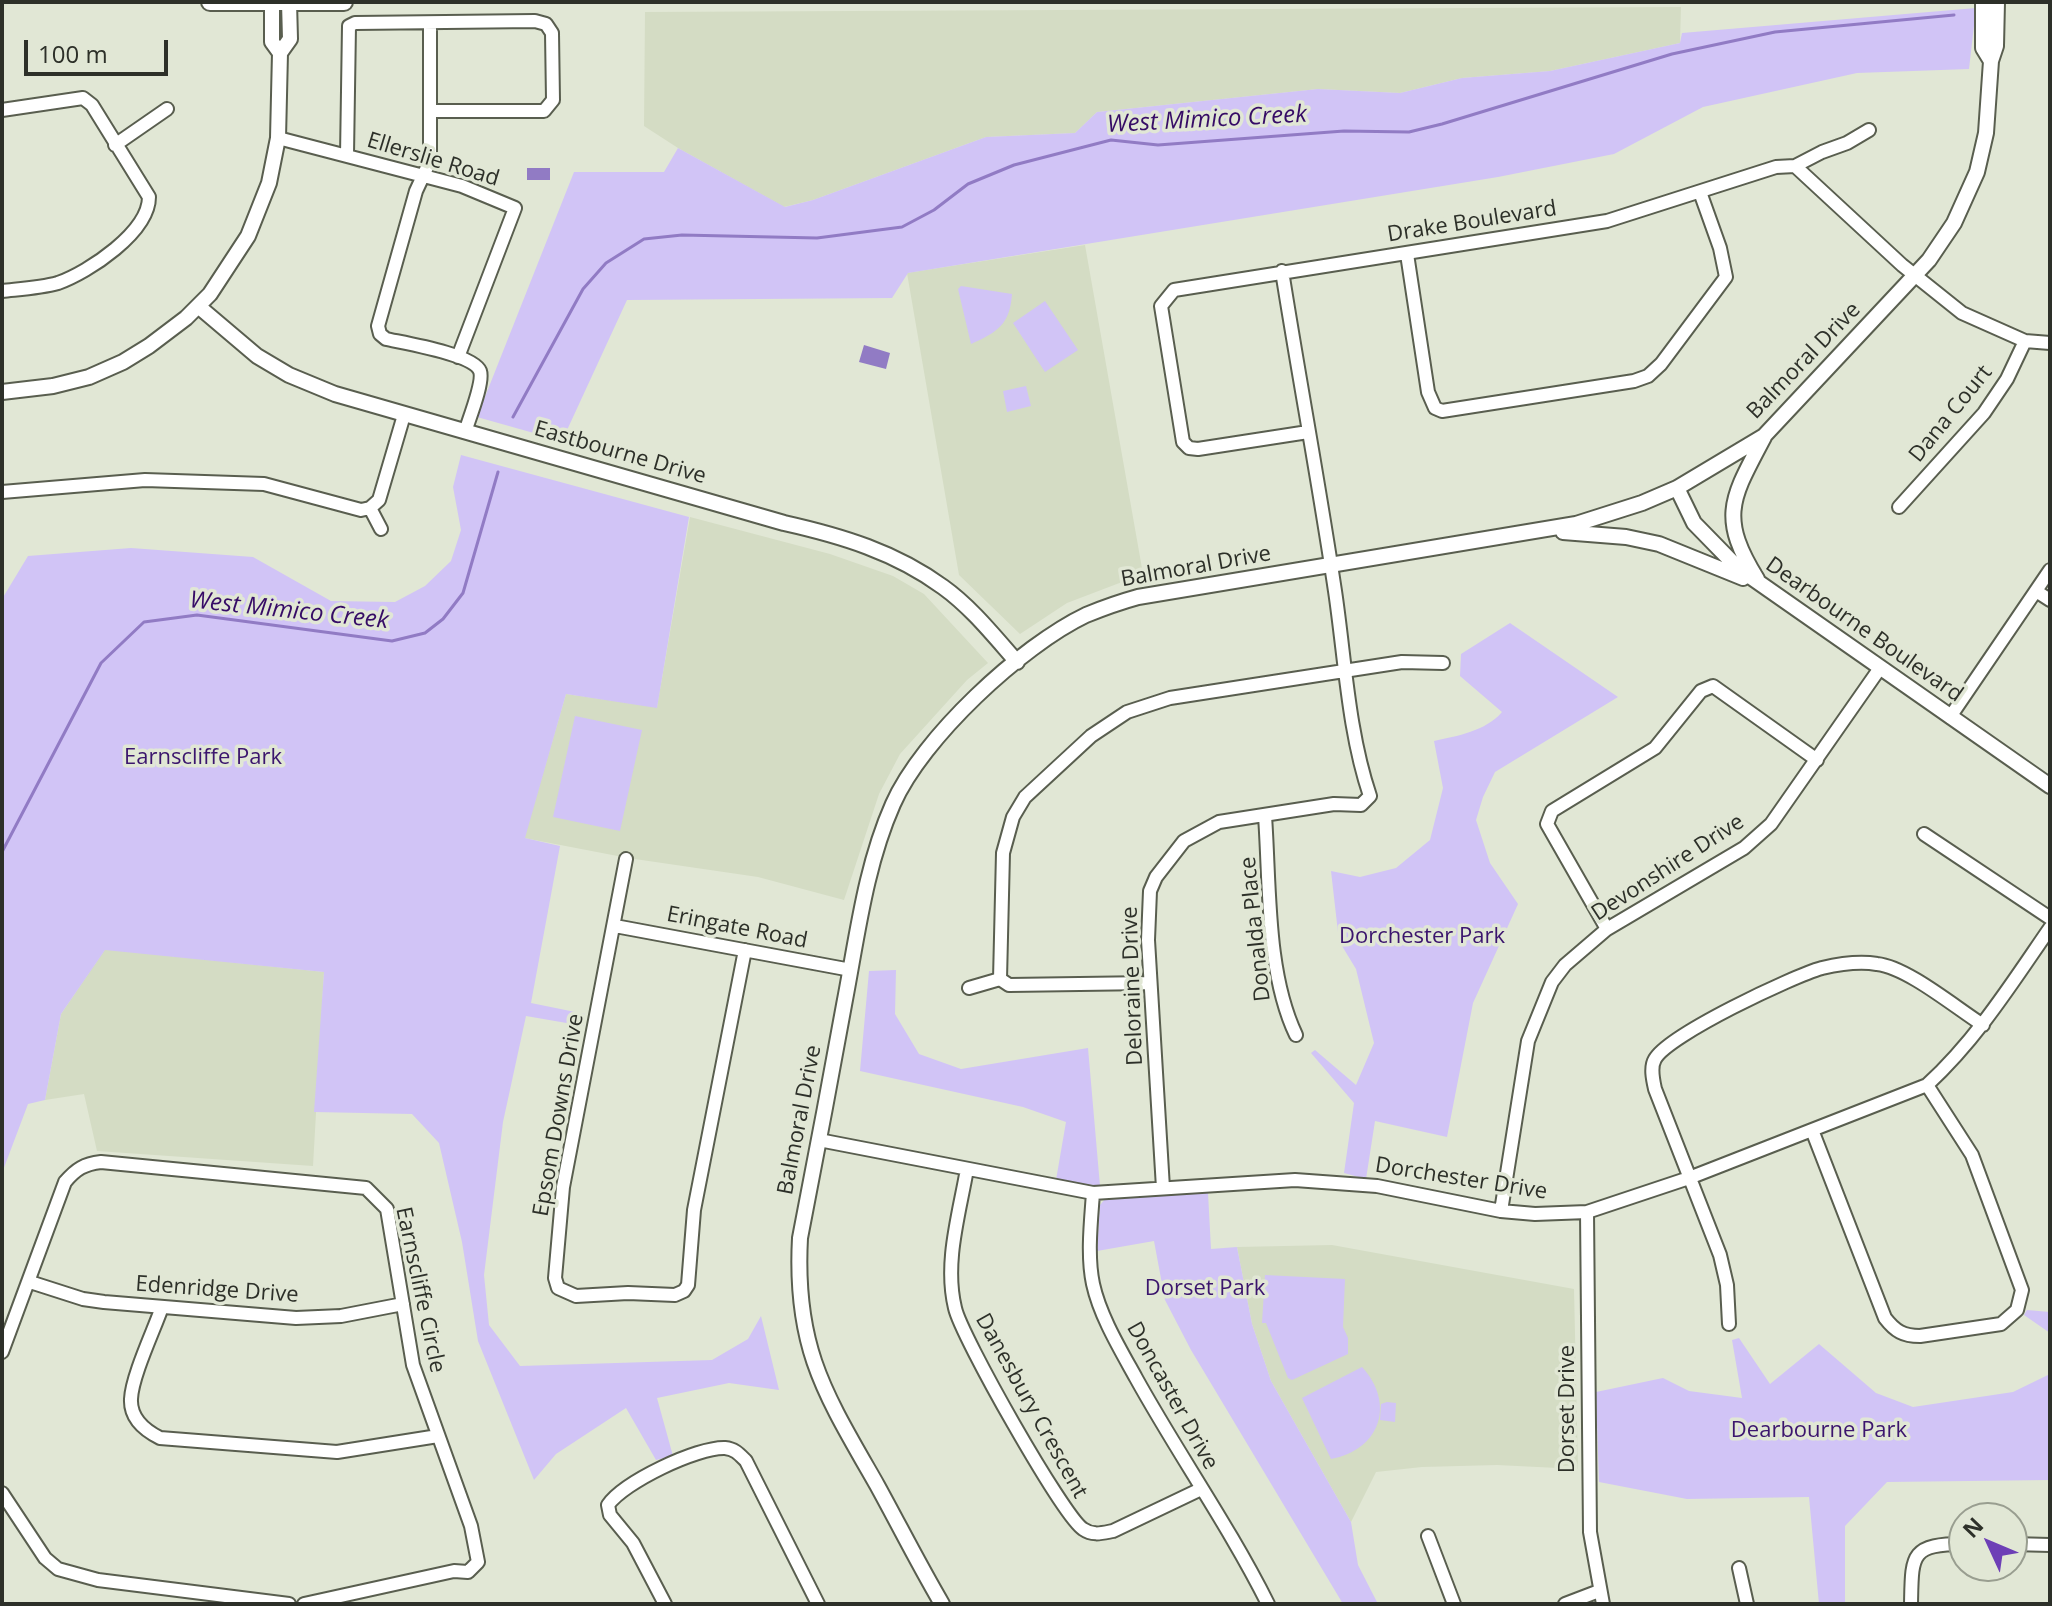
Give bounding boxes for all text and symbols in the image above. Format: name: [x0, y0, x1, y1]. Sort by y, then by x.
scale bar: [28, 24, 172, 74]
text: 100 m: [38, 37, 108, 70]
water label: West Mimico Creek: [1106, 100, 1308, 140]
street label: Ellerslie Road: [364, 127, 502, 193]
street label: Drake Boulevard: [1385, 196, 1559, 248]
street label: Balmoral Drive: [1742, 297, 1866, 425]
street label: Dana Court: [1904, 360, 1998, 468]
street label: Eastbourne Drive: [531, 416, 709, 490]
street label: Balmoral Drive: [1119, 541, 1273, 593]
street label: Dearbourne Boulevard: [1760, 552, 1968, 708]
water label: West Mimico Creek: [188, 586, 390, 636]
park label: Earnscliffe Park: [124, 745, 282, 771]
street label: Devonshire Drive: [1587, 809, 1749, 927]
street label: Donalda Place: [1235, 855, 1277, 1003]
street label: Eringate Road: [664, 901, 810, 955]
street label: Deloraine Drive: [1117, 906, 1149, 1066]
park label: Dorchester Park: [1339, 924, 1505, 950]
street label: Epsom Downs Drive: [528, 1012, 590, 1218]
street label: Balmoral Drive: [773, 1043, 827, 1197]
street label: Dorchester Drive: [1373, 1152, 1549, 1206]
street label: Earnscliffe Circle: [390, 1205, 450, 1375]
street label: Edenridge Drive: [135, 1271, 299, 1309]
park label: Dorset Park: [1145, 1276, 1265, 1302]
street label: Danesbury Crescent: [969, 1309, 1093, 1503]
street label: Doncaster Drive: [1121, 1318, 1223, 1474]
street label: Dorset Drive: [1555, 1345, 1581, 1473]
park label: Dearbourne Park: [1731, 1418, 1907, 1444]
north arrow: [1948, 1502, 2028, 1582]
text: N: [1955, 1510, 1989, 1544]

